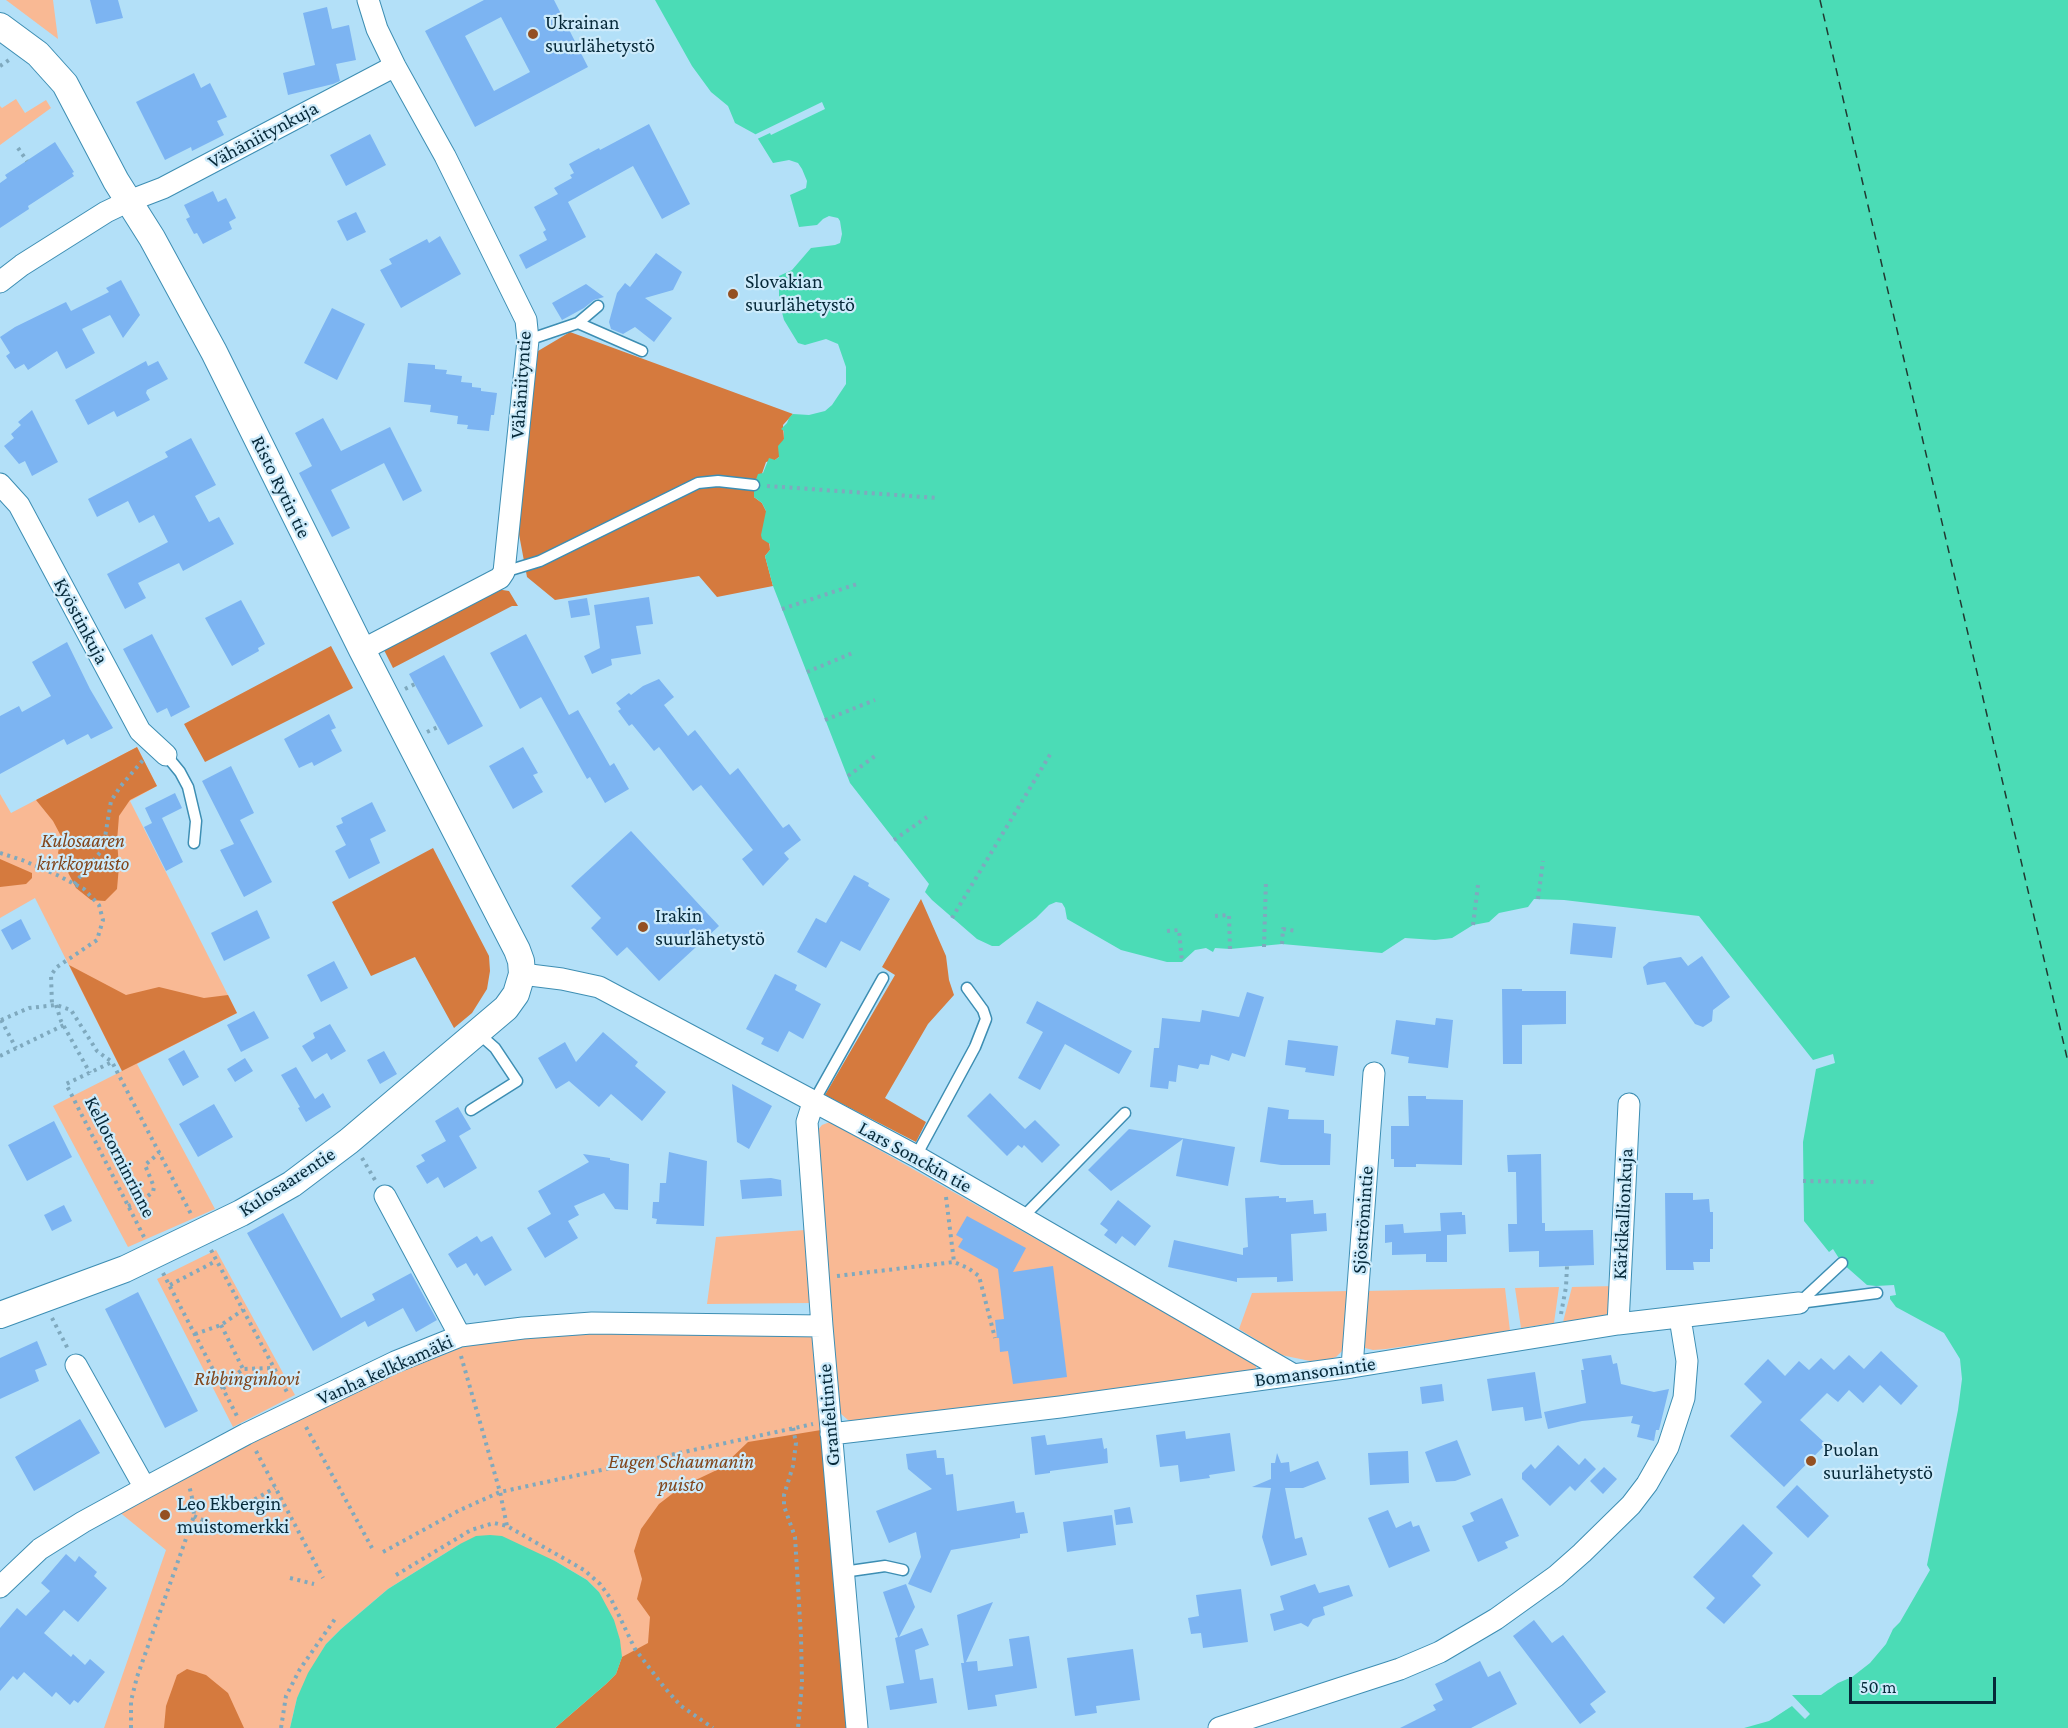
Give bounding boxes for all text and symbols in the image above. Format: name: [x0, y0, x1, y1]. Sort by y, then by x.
place label: Ukrainan suurlähetystö: [545, 11, 655, 58]
marker: Ukrainan suurlähetystö: [526, 27, 540, 41]
street label: Vähäniitynkuja: [204, 96, 322, 174]
place label: Slovakian suurlähetystö: [745, 270, 855, 317]
marker: Slovakian suurlähetystö: [726, 287, 740, 301]
street label: Vähäniityntie: [505, 330, 537, 440]
street label: Risto Rytin tie: [246, 432, 316, 542]
street label: Kyöstinkuja: [48, 574, 114, 668]
park label: Kulosaaren kirkkopuisto: [37, 829, 129, 876]
place label: Irakin suurlähetystö: [655, 904, 765, 951]
marker: Irakin suurlähetystö: [636, 920, 650, 934]
street label: Kellotorninrinne: [79, 1092, 161, 1222]
street label: Lars Sonckin tie: [854, 1116, 976, 1198]
street label: Kulosaarentie: [234, 1142, 340, 1222]
street label: Kärkikallionkuja: [1608, 1148, 1638, 1280]
street label: Sjöströmintie: [1347, 1165, 1379, 1275]
street label: Vanha kelkkamäki: [313, 1329, 457, 1411]
street label: Bomansonintie: [1253, 1352, 1377, 1392]
street label: Granfeltintie: [813, 1363, 845, 1467]
park label: Ribbinginhovi: [194, 1367, 300, 1391]
place label: Puolan suurlähetystö: [1823, 1438, 1933, 1485]
park label: Eugen Schaumanin puisto: [608, 1450, 754, 1497]
marker: Puolan suurlähetystö: [1804, 1454, 1818, 1468]
place label: Leo Ekbergin muistomerkki: [177, 1492, 289, 1539]
marker: Leo Ekbergin muistomerkki: [158, 1508, 172, 1522]
scale bar: [1852, 1665, 1999, 1703]
text: 50 m: [1860, 1677, 1897, 1697]

